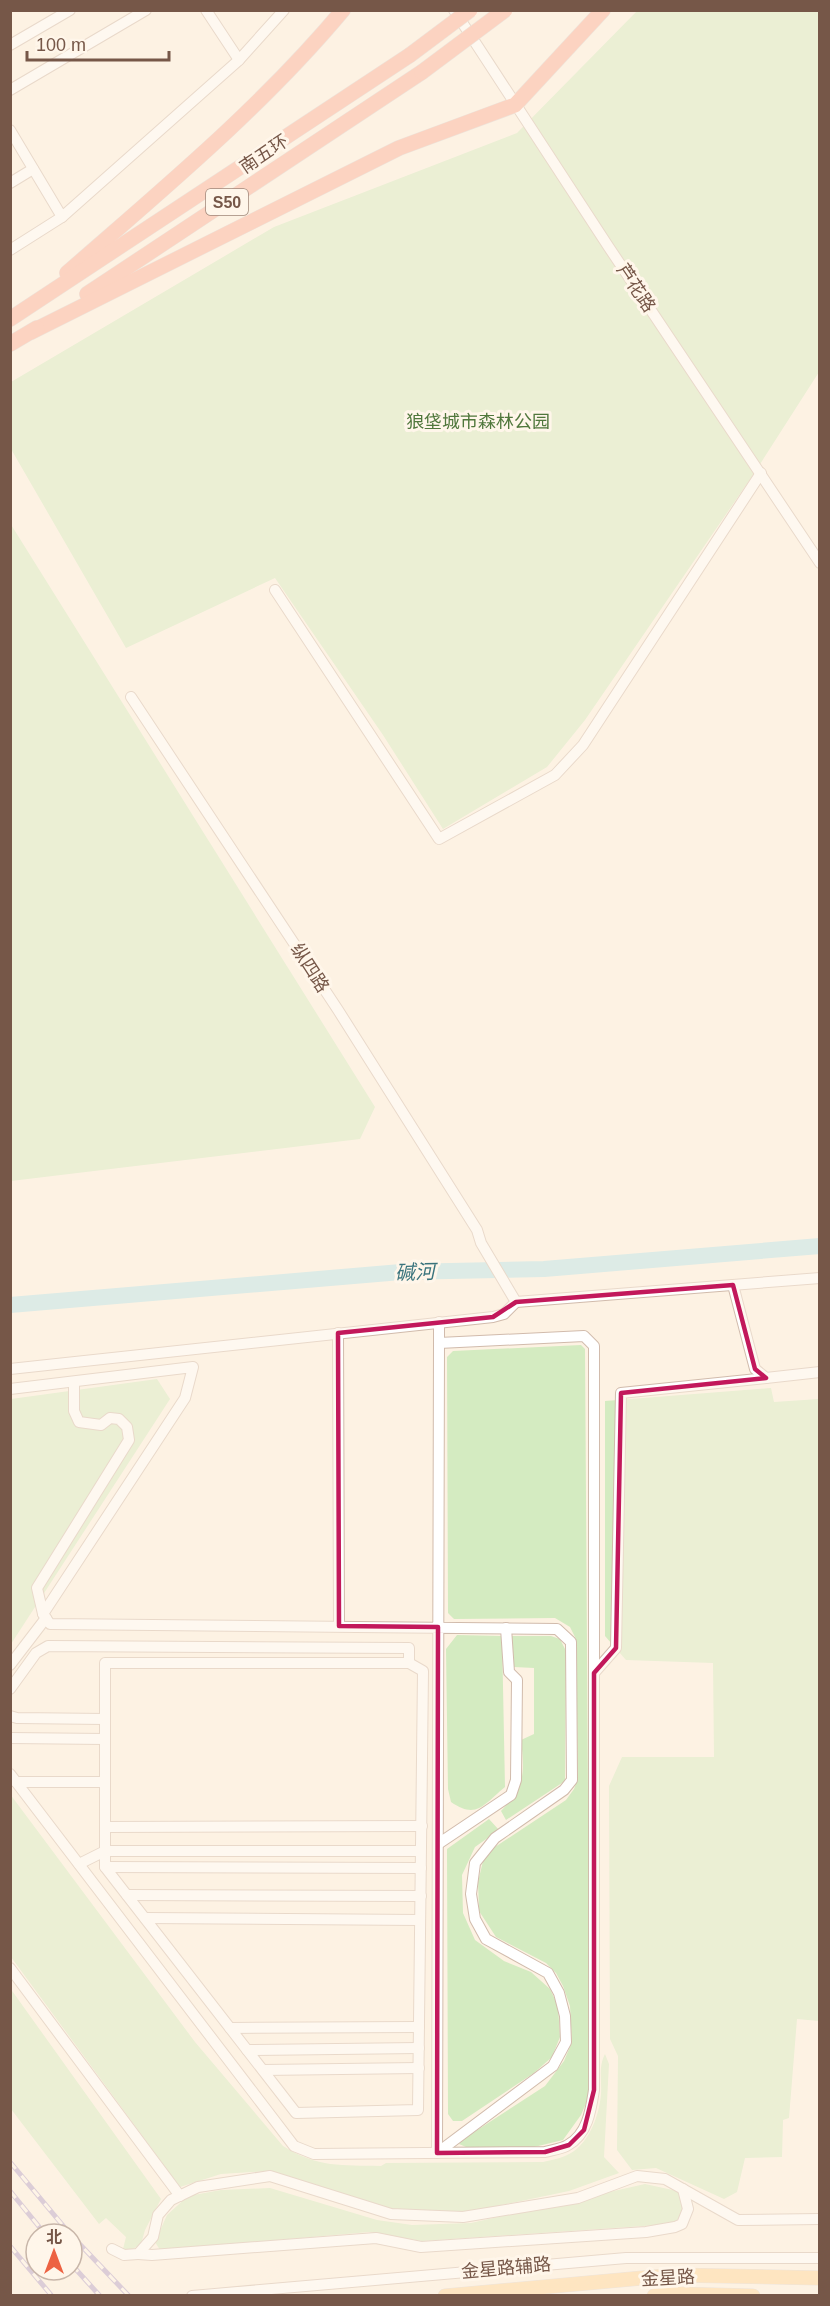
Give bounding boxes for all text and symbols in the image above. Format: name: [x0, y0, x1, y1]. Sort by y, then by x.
scale bar: [27, 24, 170, 62]
text: 100 m: [36, 35, 86, 55]
street label: 南五环: [236, 131, 292, 177]
road number: S50: [206, 189, 248, 215]
street label: 芦花路: [613, 260, 659, 316]
park label: 狼垡城市森林公园: [406, 412, 550, 432]
street label: 纵四路: [287, 940, 333, 996]
water label: 碱河: [395, 1260, 439, 1284]
north arrow: [24, 2222, 84, 2282]
text: 北: [46, 2229, 62, 2246]
street label: 金星路辅路: [460, 2254, 552, 2282]
street label: 金星路: [641, 2267, 695, 2289]

